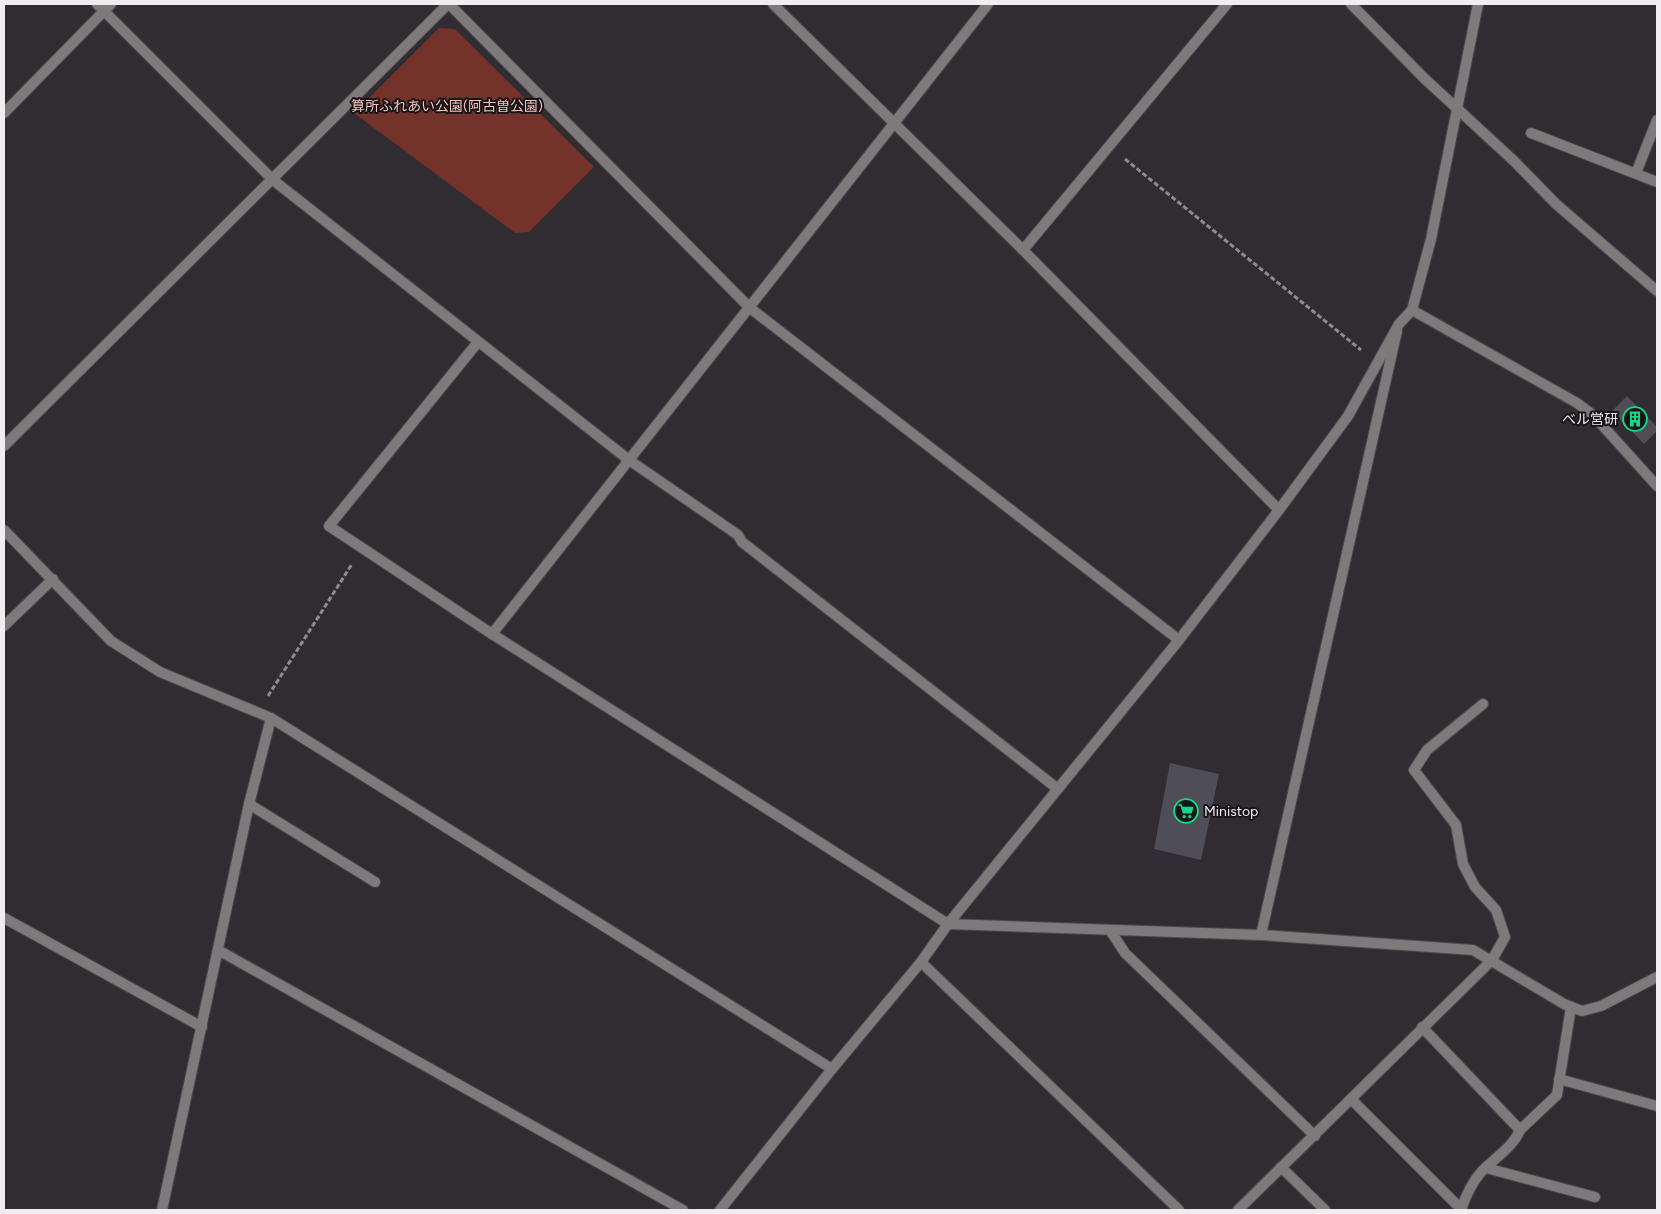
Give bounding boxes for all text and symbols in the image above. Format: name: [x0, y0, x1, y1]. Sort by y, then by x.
park label: 算所ふれあい公園(阿古曽公園): [351, 98, 543, 115]
building icon: べル営研: [1622, 406, 1648, 432]
place label: べル営研: [1562, 411, 1618, 428]
supermarket icon: Ministop: [1173, 798, 1199, 824]
place label: Ministop: [1204, 803, 1258, 820]

